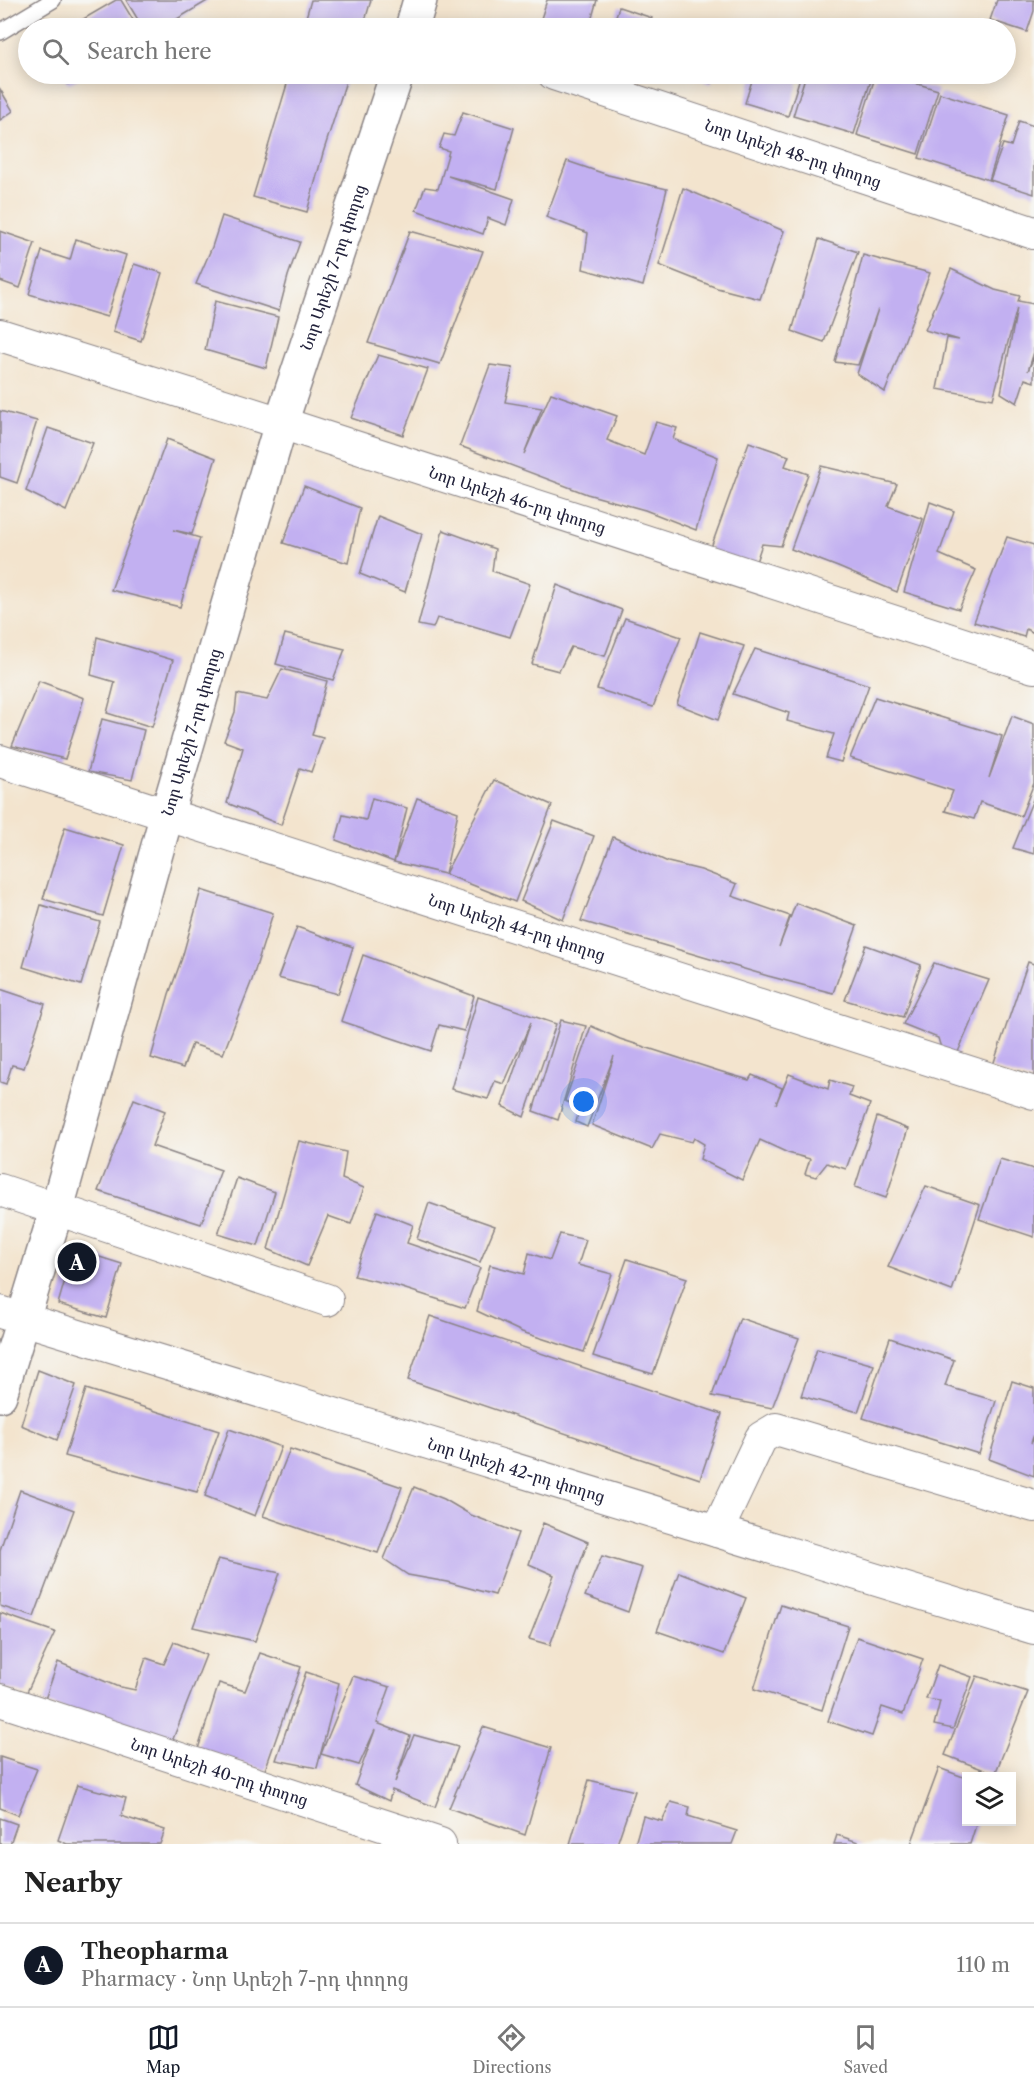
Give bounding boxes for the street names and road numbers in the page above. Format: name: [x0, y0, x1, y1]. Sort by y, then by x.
street label: Նոր Արեշի 48-րդ փողոց: [702, 115, 884, 192]
street label: Նոր Արեշի 7-րդ փողոց: [296, 182, 370, 353]
street label: Նոր Արեշի 46-րդ փողոց: [426, 462, 608, 538]
street label: Նոր Արեշի 7-րդ փողոց: [157, 646, 225, 818]
street label: Նոր Արեշի 44-րդ փողոց: [426, 889, 608, 965]
street label: Նոր Արեշի 42-րդ փողոց: [425, 1433, 608, 1506]
street label: Նոր Արեշի 40-րդ փողոց: [128, 1733, 311, 1810]

